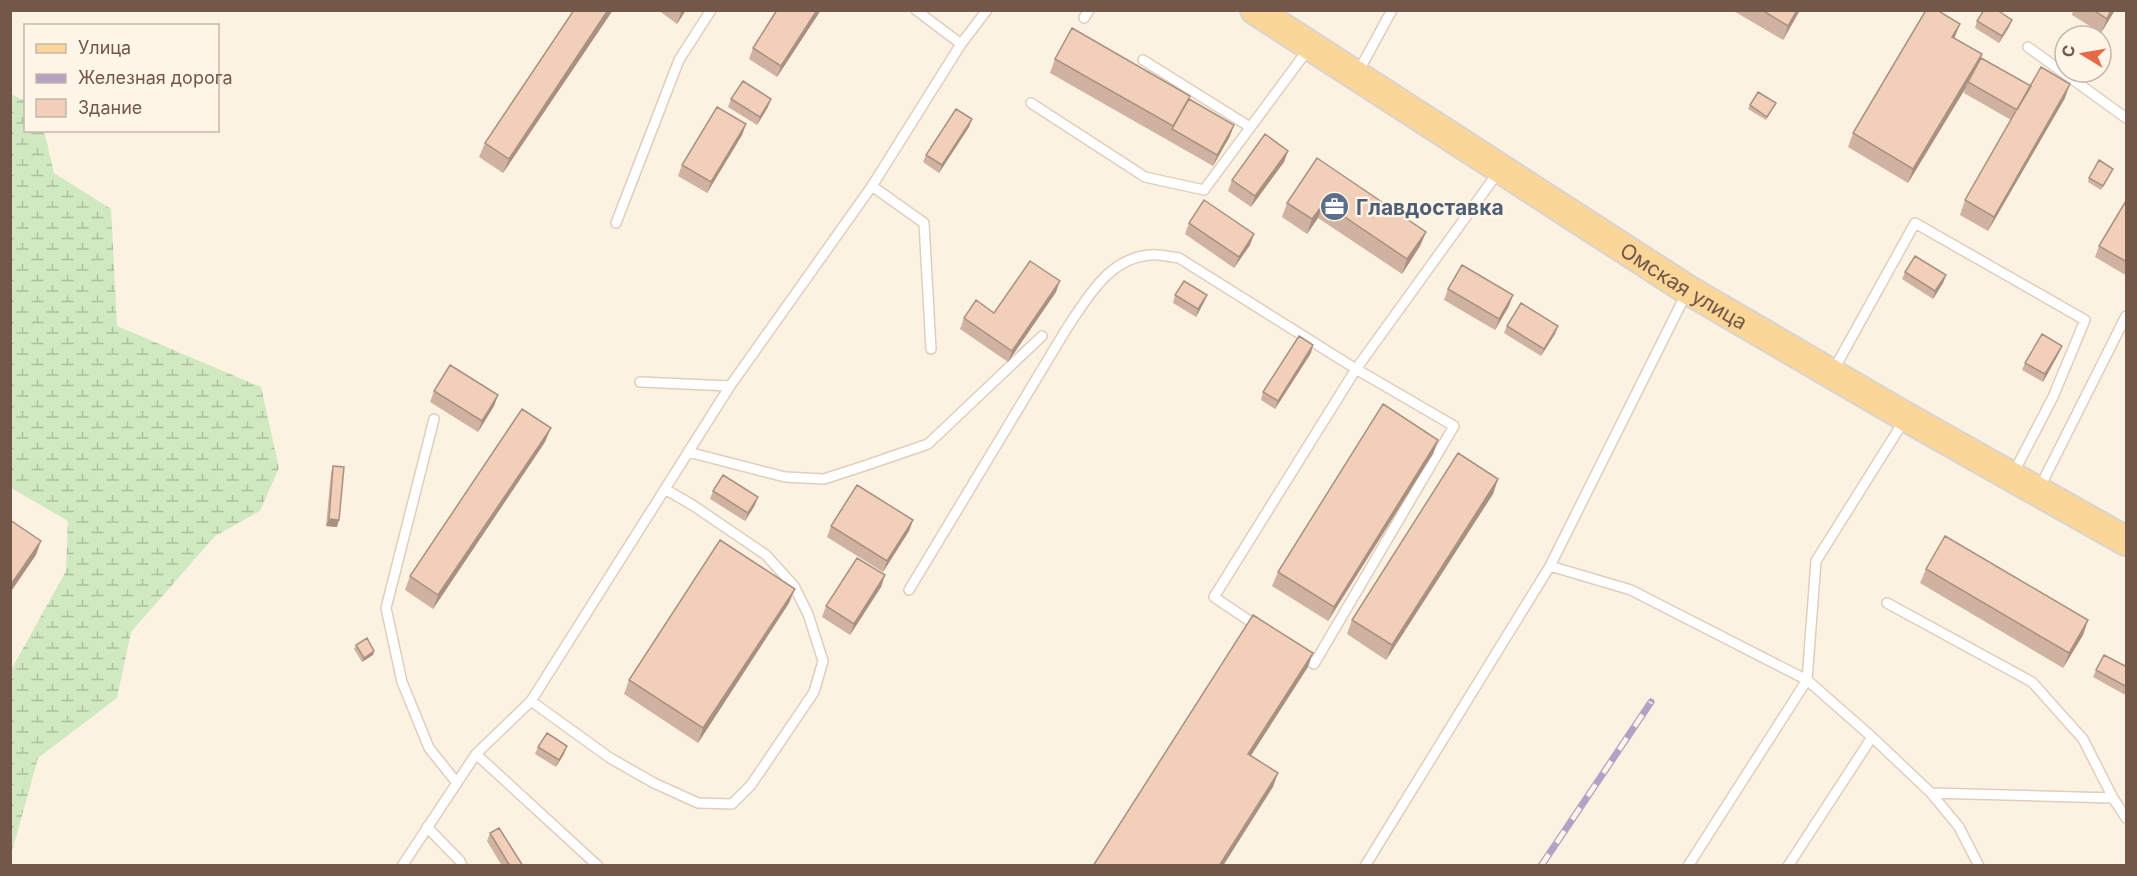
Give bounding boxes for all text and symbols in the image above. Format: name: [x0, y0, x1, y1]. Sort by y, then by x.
legend: [24, 24, 219, 132]
north arrow: [2053, 24, 2113, 84]
text: Улица: [78, 37, 131, 58]
text: С: [2057, 43, 2079, 59]
text: Железная дорога: [78, 67, 233, 88]
text: Здание: [78, 97, 142, 118]
office icon: Главдоставка: [1319, 191, 1351, 223]
place label: Главдоставка: [1356, 195, 1504, 220]
street label: Омская улица: [1616, 237, 1752, 334]

